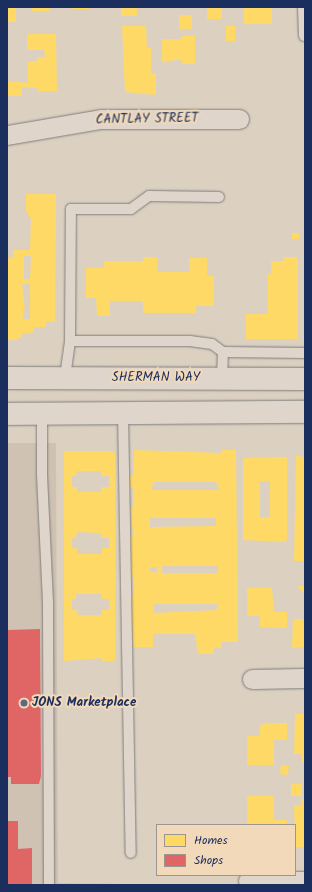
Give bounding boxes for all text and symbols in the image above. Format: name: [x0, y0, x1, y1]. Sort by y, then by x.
street label: CANTLAY STREET: [95, 111, 199, 129]
street label: SHERMAN WAY: [112, 370, 200, 386]
place label: JONS Marketplace: [32, 695, 136, 711]
marker: JONS Marketplace: [19, 698, 29, 708]
legend: [156, 824, 296, 876]
text: Homes: [194, 831, 228, 850]
text: Shops: [194, 851, 223, 870]

